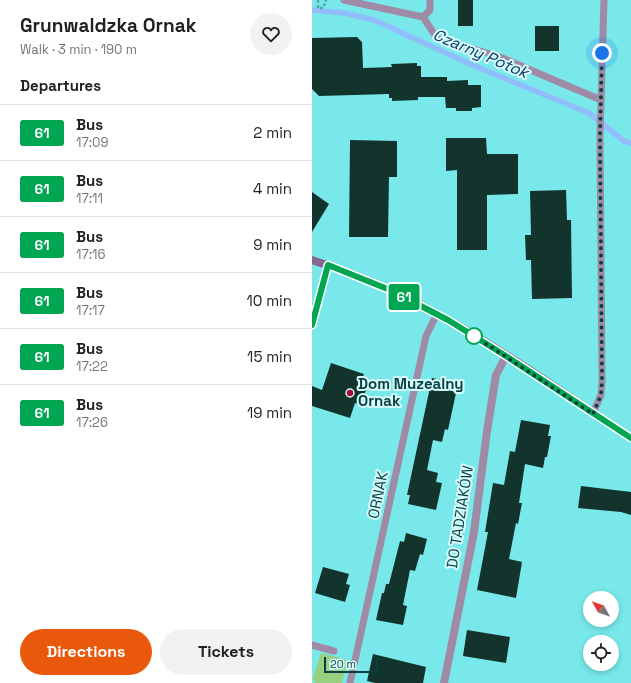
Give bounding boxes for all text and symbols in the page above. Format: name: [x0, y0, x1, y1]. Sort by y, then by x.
text: Grunwaldzka Ornak: [20, 13, 197, 38]
button: heart: [250, 13, 292, 55]
water label: Czarny Potok: [430, 24, 534, 84]
text: Walk · 3 min · 190 m: [20, 41, 137, 58]
your location: [592, 43, 612, 63]
text: Departures: [20, 76, 101, 95]
text: Bus: [76, 115, 103, 134]
text: 2 min: [253, 123, 292, 142]
text: 61: [35, 124, 49, 142]
text: 17:09: [76, 134, 108, 151]
text: Bus: [76, 171, 103, 190]
text: 4 min: [253, 179, 292, 198]
text: 61: [35, 180, 49, 198]
text: 17:11: [76, 190, 103, 207]
text: Bus: [76, 227, 103, 246]
text: 9 min: [253, 235, 292, 254]
text: 61: [35, 236, 49, 254]
text: 17:16: [76, 246, 105, 263]
text: Bus: [76, 283, 103, 302]
line badge: 61: [386, 284, 422, 310]
text: 61: [397, 288, 411, 306]
text: 10 min: [246, 291, 292, 310]
text: 61: [35, 292, 49, 310]
text: 17:17: [76, 302, 105, 319]
unlabelled marker: [465, 327, 483, 345]
text: Bus: [76, 339, 103, 358]
text: 15 min: [247, 347, 292, 366]
text: 61: [35, 348, 49, 366]
text: 17:22: [76, 358, 108, 375]
place label: Dom Muzealny Ornak: [358, 374, 464, 410]
marker: Dom Muzealny Ornak: [345, 388, 355, 398]
text: Bus: [76, 395, 103, 414]
text: 19 min: [247, 403, 292, 422]
text: 61: [35, 404, 49, 422]
text: 17:26: [76, 414, 108, 431]
street label: DO TADZIAKÓW: [442, 464, 477, 570]
street label: ORNAK: [363, 469, 392, 520]
north arrow: [583, 591, 619, 627]
map controls: [583, 591, 619, 671]
button: Directions: [20, 629, 152, 675]
button: Tickets: [160, 629, 292, 675]
button: locate: [583, 635, 619, 671]
scale bar: [324, 655, 378, 674]
text: 20 m: [330, 657, 356, 671]

